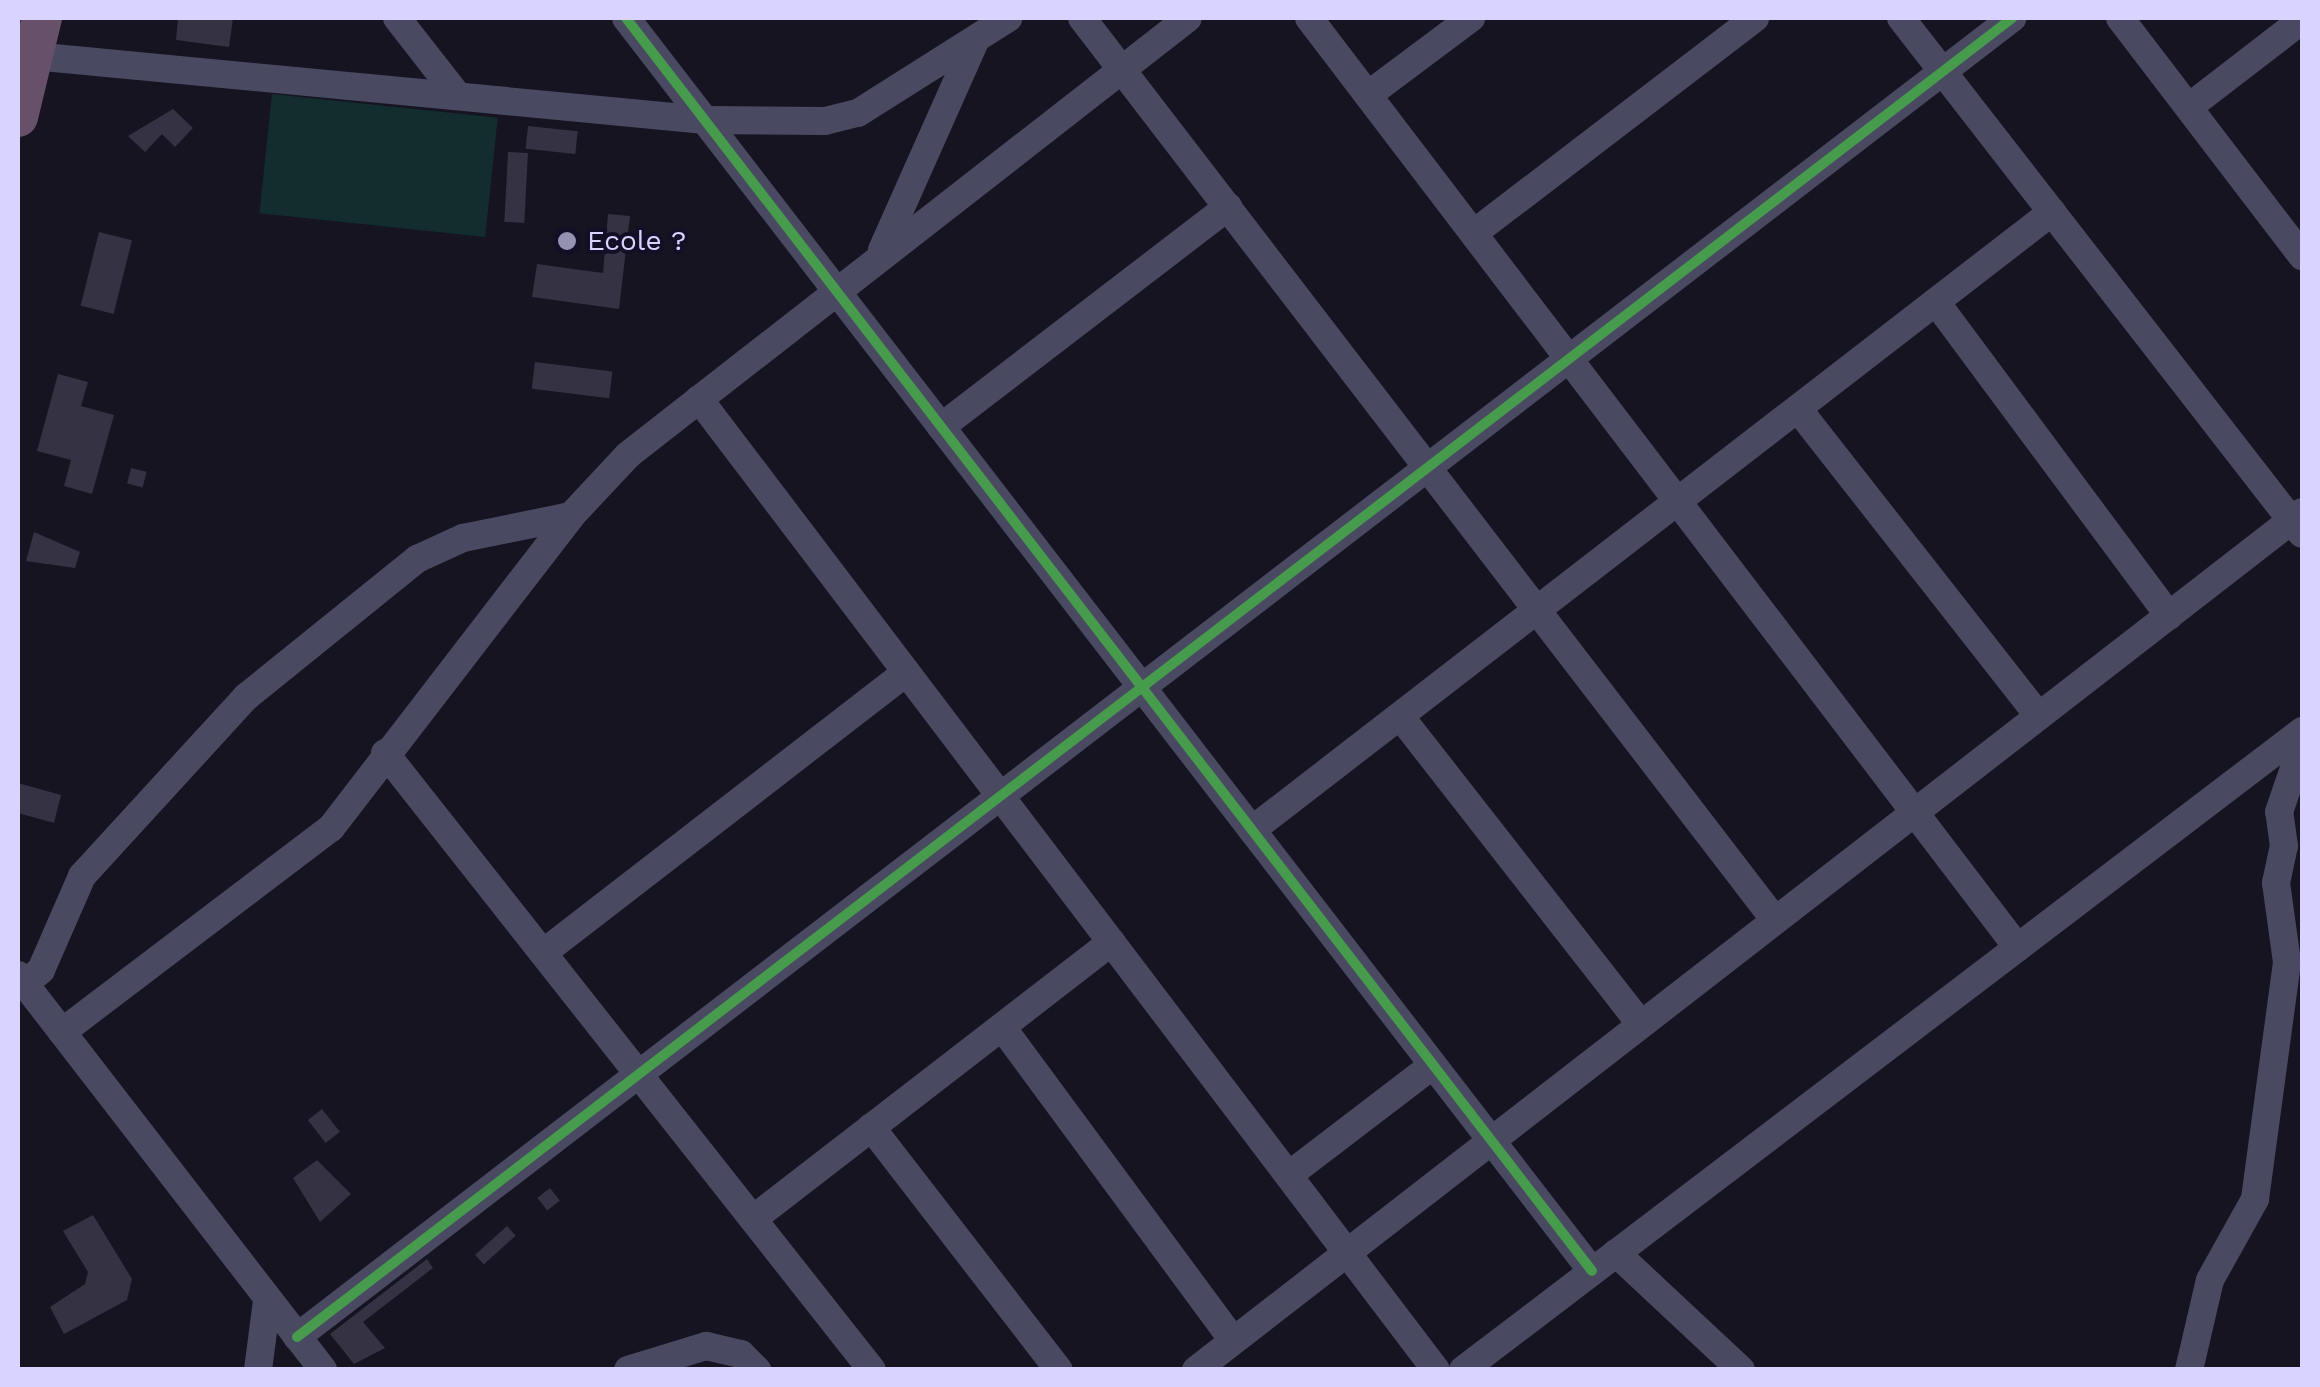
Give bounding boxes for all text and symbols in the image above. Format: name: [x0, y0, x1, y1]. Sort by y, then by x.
place label: Ecole ?: [587, 224, 686, 258]
marker: Ecole ?: [556, 230, 578, 252]

